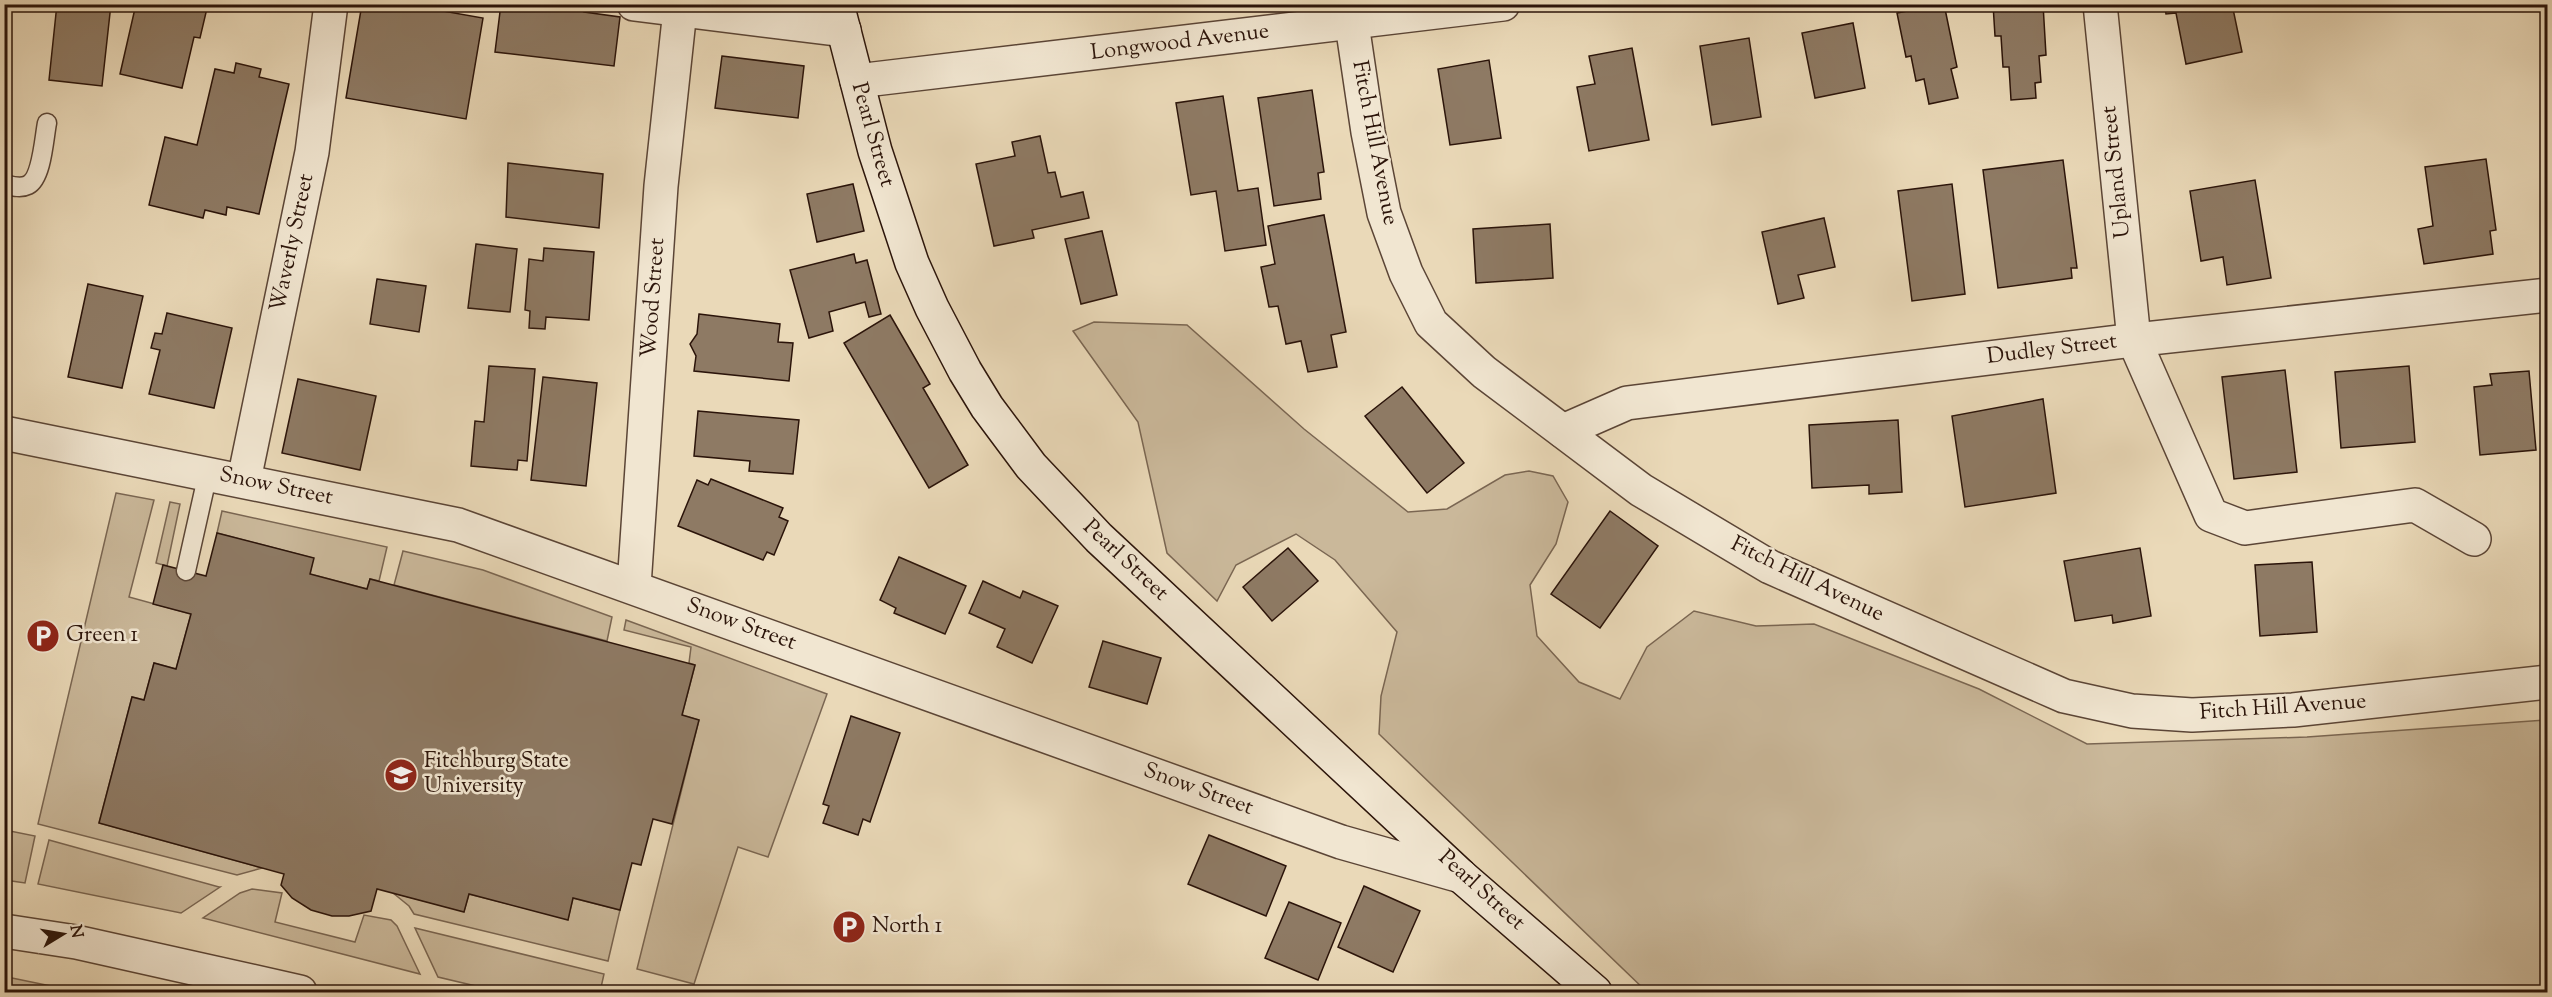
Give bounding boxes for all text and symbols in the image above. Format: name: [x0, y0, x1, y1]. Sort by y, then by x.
street label: Longwood Avenue: [1089, 16, 1271, 70]
street label: Fitch Hill Avenue: [1342, 58, 1406, 228]
street label: Pearl Street: [842, 79, 902, 191]
street label: Upland Street: [2094, 104, 2140, 240]
street label: Waverly Street: [263, 170, 323, 315]
street label: Wood Street: [634, 236, 674, 359]
street label: Dudley Street: [1985, 326, 2119, 374]
street label: Snow Street: [216, 459, 336, 515]
street label: Pearl Street: [1075, 513, 1175, 610]
street label: Fitch Hill Avenue: [1725, 529, 1889, 631]
street label: Snow Street: [681, 590, 801, 660]
parking icon: Green 1: [25, 618, 61, 654]
place label: Green 1: [66, 620, 138, 652]
street label: Fitch Hill Avenue: [2199, 686, 2367, 730]
place label: Fitchburg State University: [424, 746, 569, 803]
street label: Snow Street: [1138, 755, 1258, 825]
school or university icon: Fitchburg State University: [383, 757, 419, 793]
street label: Pearl Street: [1430, 843, 1532, 939]
north arrow: [33, 904, 93, 964]
parking icon: North 1: [831, 909, 867, 945]
place label: North 1: [872, 911, 943, 943]
text: N: [63, 923, 88, 940]

